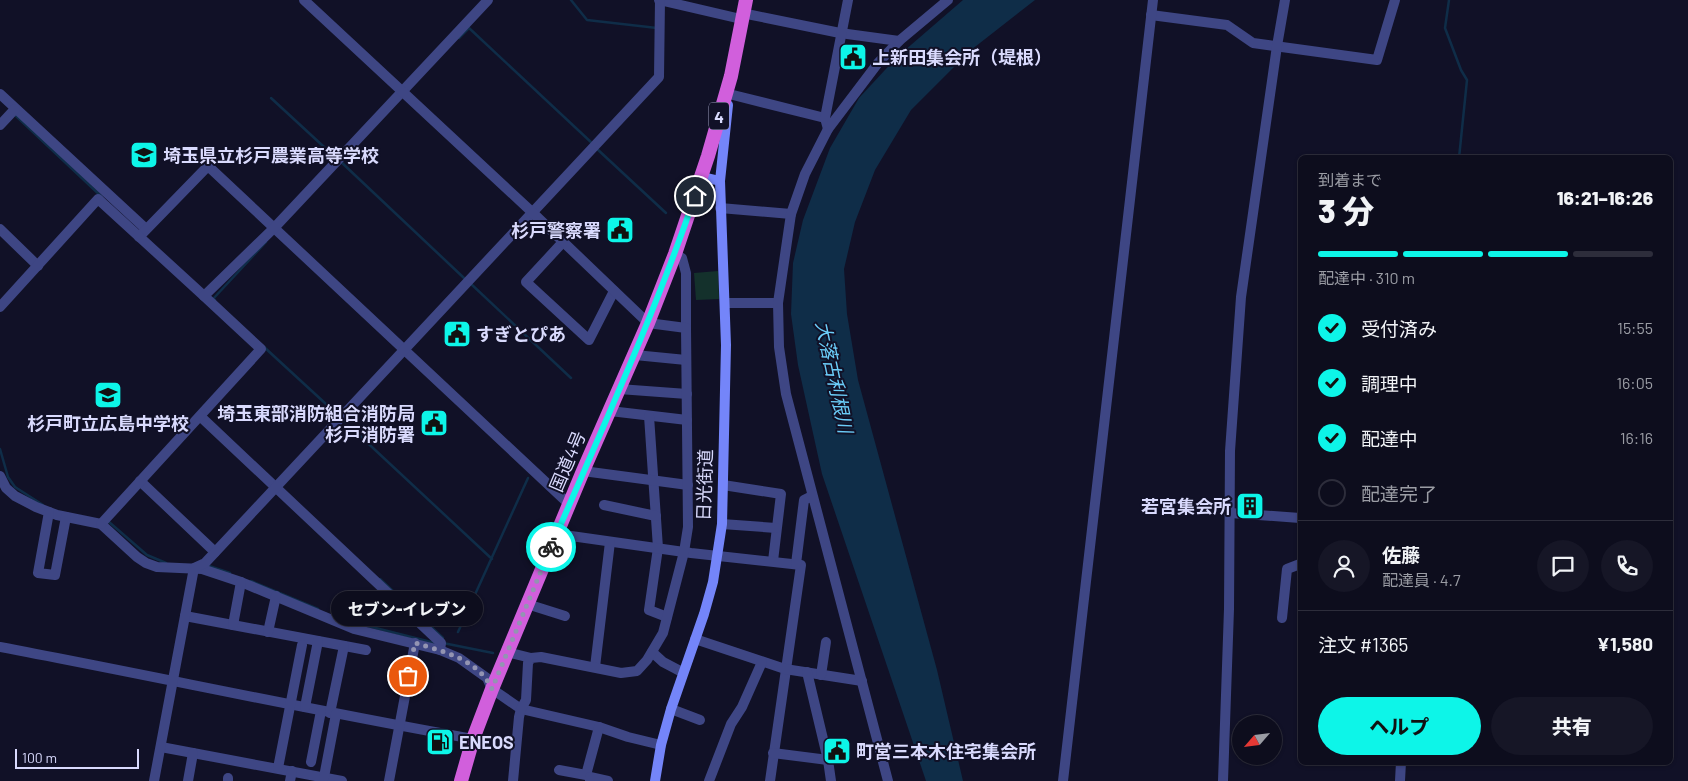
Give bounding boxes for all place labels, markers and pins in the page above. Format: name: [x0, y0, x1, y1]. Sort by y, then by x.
public building icon: 上新田集会所（堤根）: [838, 42, 868, 72]
place label: 上新田集会所（堤根）: [872, 46, 1052, 68]
school or university icon: 埼玉県立杉戸農業高等学校: [129, 140, 159, 170]
place label: 埼玉県立杉戸農業高等学校: [163, 144, 379, 166]
pin: [674, 175, 716, 217]
public building icon: 杉戸警察署: [605, 215, 635, 245]
place label: 杉戸警察署: [511, 219, 601, 241]
public building icon: すぎとぴあ: [442, 319, 472, 349]
place label: すぎとぴあ: [476, 323, 566, 345]
school or university icon: 杉戸町立広島中学校: [93, 380, 123, 410]
place label: 埼玉東部消防組合消防局 杉戸消防署: [217, 402, 415, 445]
public building icon: 埼玉東部消防組合消防局 杉戸消防署: [419, 408, 449, 438]
place label: 杉戸町立広島中学校: [27, 412, 189, 434]
building icon: 若宮集会所: [1235, 491, 1265, 521]
place label: 若宮集会所: [1141, 495, 1231, 517]
callout: セブン-イレブン: [332, 591, 484, 626]
pin: [387, 655, 429, 697]
fuel station icon: ENEOS: [425, 727, 455, 757]
place label: ENEOS: [459, 731, 514, 753]
public building icon: 町営三本木住宅集会所: [822, 736, 852, 766]
place label: 町営三本木住宅集会所: [856, 740, 1036, 762]

